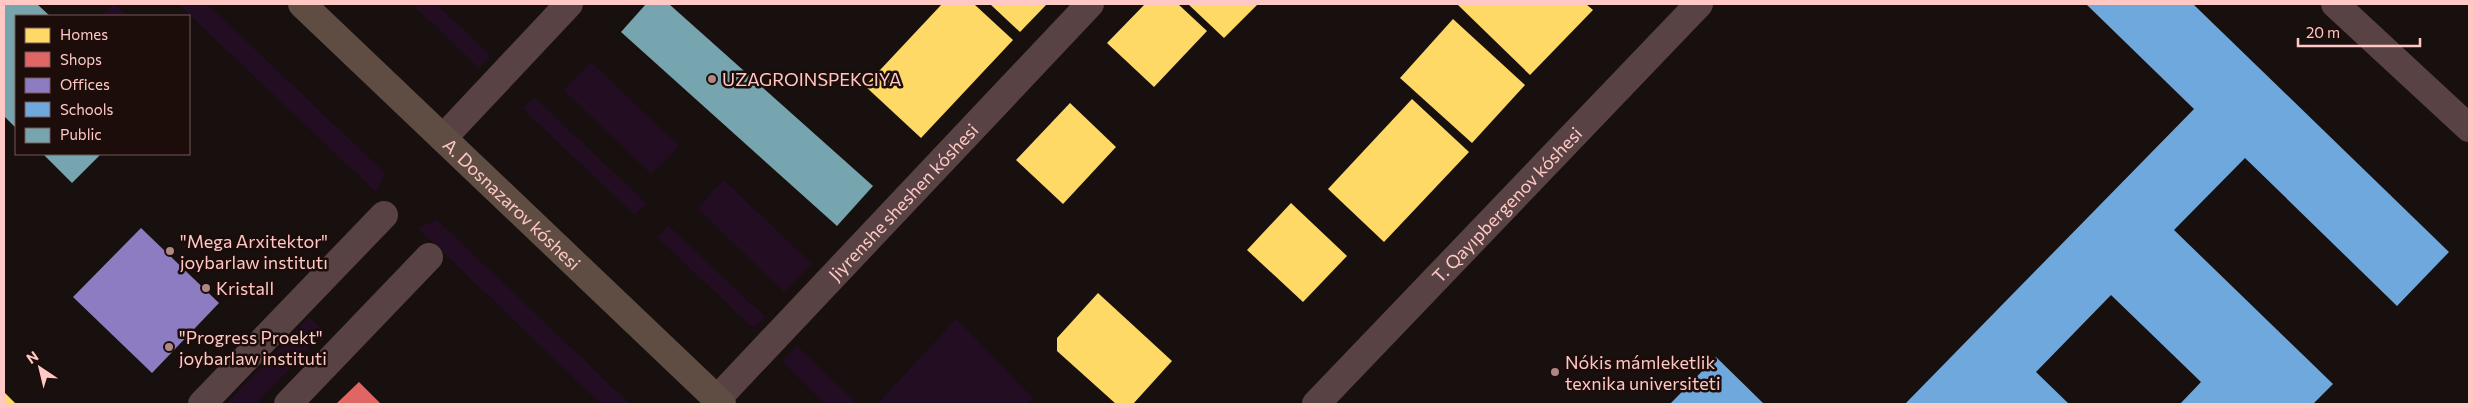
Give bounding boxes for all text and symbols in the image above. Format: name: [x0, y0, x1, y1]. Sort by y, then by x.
legend: [15, 15, 190, 155]
scale bar: [2298, 15, 2420, 47]
text: 20 m: [2306, 23, 2340, 41]
text: Homes: [60, 25, 108, 43]
text: Shops: [60, 50, 102, 68]
place label: UZAGROINSPEKCIYA: [722, 68, 901, 90]
marker: UZAGROINSPEKCIYA: [706, 73, 718, 85]
text: Offices: [60, 75, 110, 93]
text: Schools: [60, 100, 114, 118]
street label: Jiyrenshe sheshen kóshesi: [824, 119, 982, 285]
street label: T. Qayıpbergenov kóshesi: [1427, 122, 1586, 287]
text: Public: [60, 125, 102, 143]
street label: A. Dosnazarov kóshesi: [439, 134, 585, 274]
place label: "Mega Arxitektor" joybarlaw institutı: [180, 230, 328, 273]
marker: "Mega Arxitektor" joybarlaw institutı: [164, 245, 176, 257]
place label: Kristall: [216, 277, 274, 299]
marker: Kristall: [200, 282, 212, 294]
place label: "Progress Proekt" joybarlaw instituti: [179, 326, 327, 369]
marker: "Progress Proekt" joybarlaw instituti: [163, 341, 175, 353]
north arrow: [15, 343, 65, 393]
text: N: [23, 347, 41, 367]
place label: Nókis mámleketlik texnika universiteti: [1565, 351, 1721, 394]
marker: Nókis mámleketlik texnika universiteti: [1549, 366, 1561, 378]

